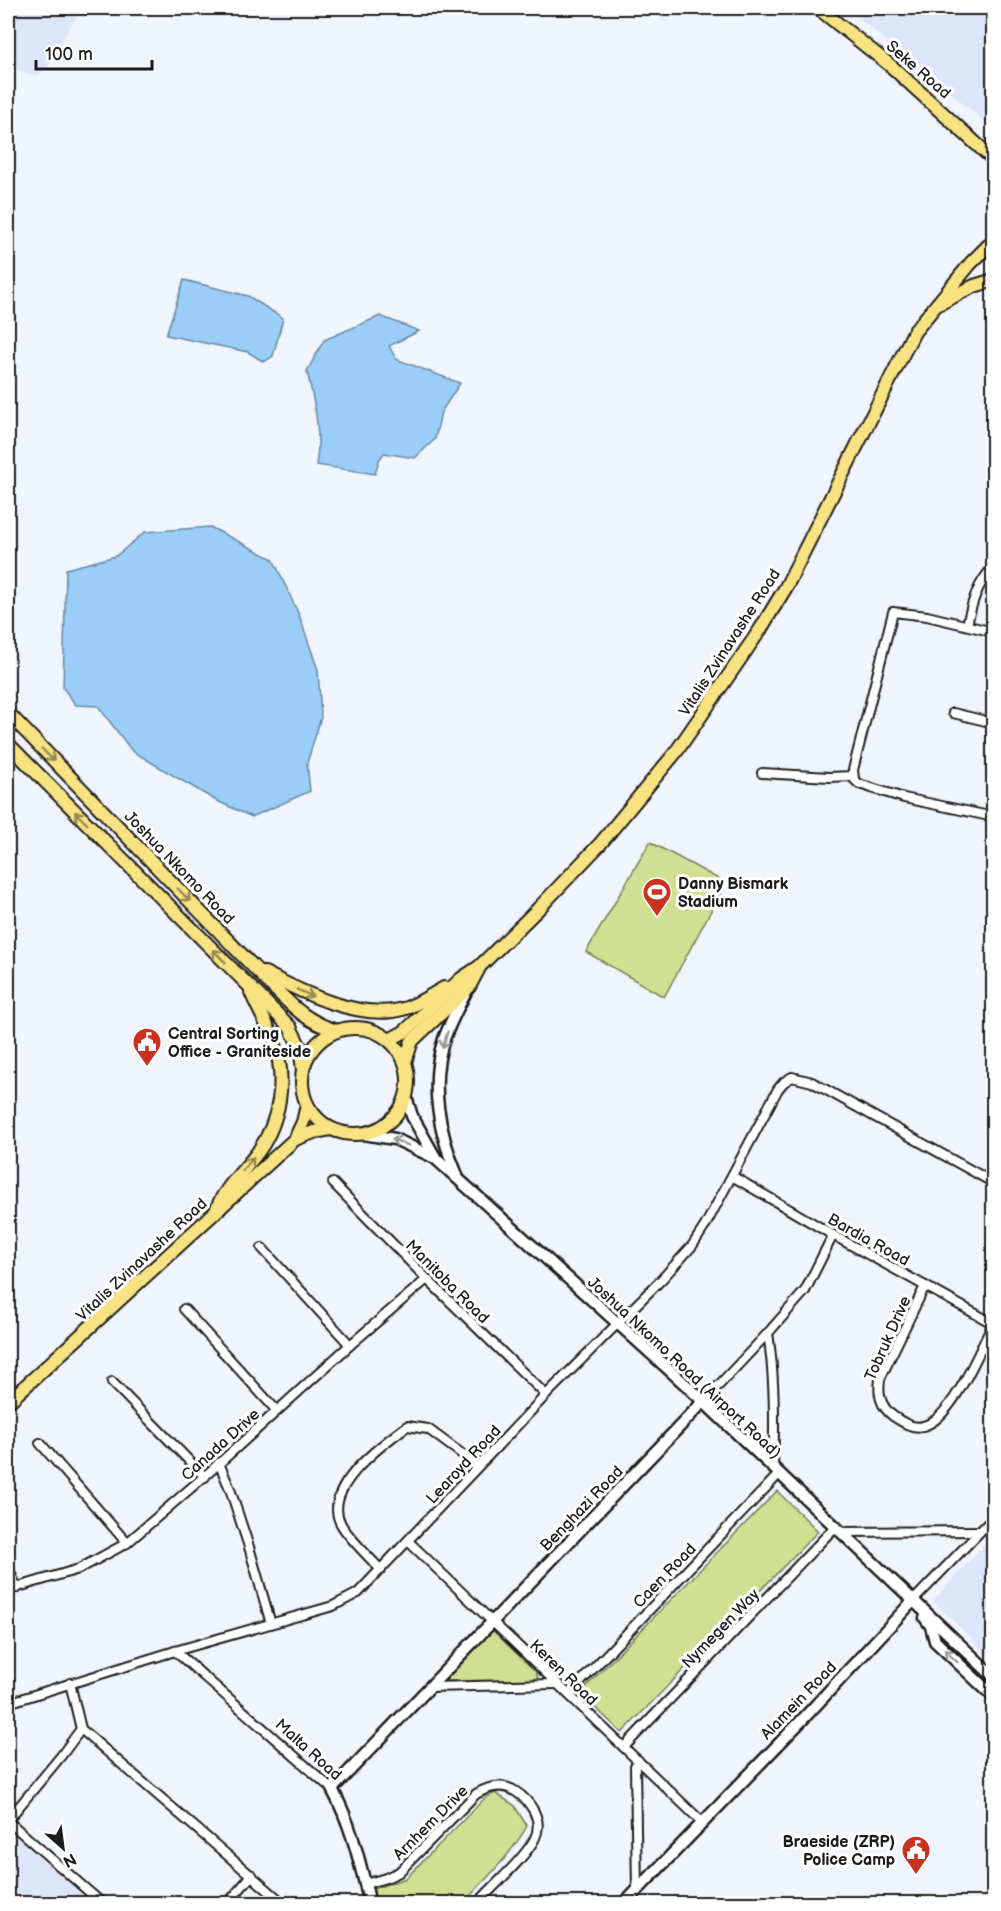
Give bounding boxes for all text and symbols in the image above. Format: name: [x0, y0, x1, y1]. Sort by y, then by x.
scale bar: [36, 33, 152, 71]
street label: Seke Road: [882, 37, 954, 103]
text: 100 m: [45, 44, 93, 65]
street label: Vitalis Zvinavashe Road: [676, 566, 785, 720]
one-way arrow: [41, 748, 55, 763]
street label: Joshua Nkomo Road: [120, 807, 238, 929]
one-way arrow: [74, 811, 89, 825]
place label: Danny Bismark Stadium: [678, 875, 789, 912]
sports icon: Danny Bismark Stadium: [641, 876, 673, 918]
one-way arrow: [177, 888, 191, 903]
one-way arrow: [212, 949, 227, 963]
one-way arrow: [295, 988, 313, 1000]
place label: Central Sorting Office - Graniteside: [168, 1025, 311, 1062]
public building icon: Central Sorting Office - Graniteside: [131, 1026, 163, 1068]
one-way arrow: [439, 1030, 450, 1049]
one-way arrow: [391, 1136, 410, 1147]
one-way arrow: [242, 1156, 255, 1172]
street label: Vitalis Zvinavashe Road: [73, 1195, 211, 1326]
street label: Bardia Road: [824, 1210, 912, 1271]
street label: Manitoba Road: [401, 1236, 493, 1328]
street label: Joshua Nkomo Road (Airport Road): [583, 1273, 785, 1463]
street label: Tobruk Drive: [861, 1293, 916, 1384]
street label: Canada Drive: [178, 1405, 264, 1485]
street label: Learoyd Road: [423, 1422, 505, 1508]
street label: Benghazi Road: [537, 1463, 627, 1556]
street label: Caen Road: [630, 1540, 700, 1612]
street label: Nymegen Way: [678, 1585, 764, 1673]
street label: Keren Road: [525, 1636, 601, 1710]
one-way arrow: [944, 1649, 959, 1664]
street label: Alamein Road: [757, 1658, 841, 1744]
street label: Malta Road: [271, 1715, 345, 1785]
street label: Arnhem Drive: [390, 1781, 473, 1864]
north arrow: [33, 1818, 93, 1878]
place label: Braeside (ZRP) Police Camp: [783, 1833, 895, 1870]
public building icon: Braeside (ZRP) Police Camp: [900, 1834, 932, 1876]
text: N: [60, 1849, 79, 1871]

